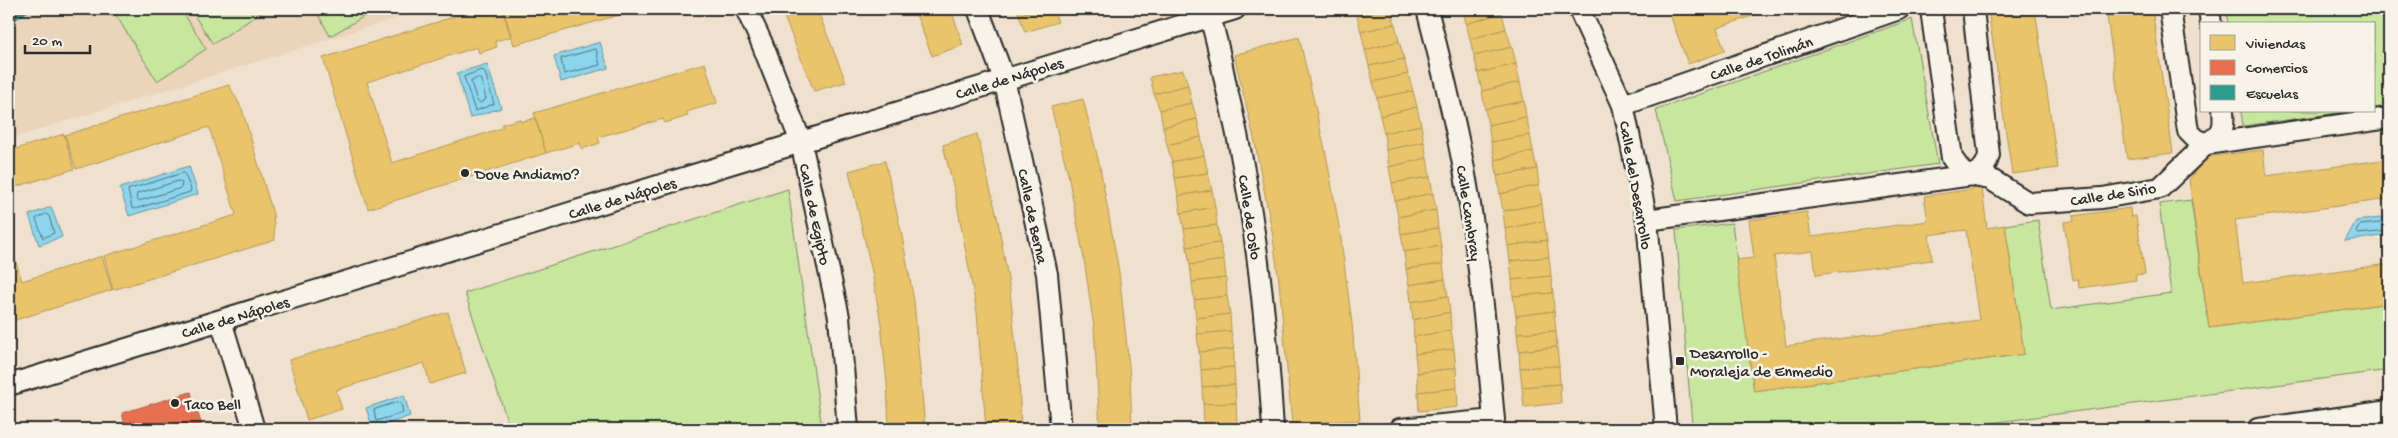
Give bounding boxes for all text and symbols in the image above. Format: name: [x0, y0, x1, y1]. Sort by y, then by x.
scale bar: [25, 22, 90, 54]
legend: [2200, 22, 2376, 112]
text: 20 m: [32, 33, 62, 51]
street label: Calle de Tolimán: [1708, 34, 1816, 87]
text: Viviendas: [2245, 36, 2305, 54]
street label: Calle de Nápoles: [954, 55, 1067, 106]
text: Comercios: [2246, 60, 2308, 78]
text: Escuelas: [2246, 86, 2298, 104]
street label: Calle del Desarrollo: [1613, 120, 1654, 251]
street label: Calle de Egipto: [793, 162, 833, 267]
street label: Calle Cambray: [1450, 164, 1483, 263]
marker: Dove Andiamo?: [459, 167, 471, 179]
place label: Dove Andiamo?: [474, 167, 579, 186]
street label: Calle de Berna: [1011, 167, 1050, 267]
street label: Calle de Oslo: [1231, 174, 1264, 261]
street label: Calle de Nápoles: [567, 175, 680, 226]
street label: Calle de Sirio: [2069, 180, 2158, 213]
street label: Calle de Nápoles: [180, 294, 293, 345]
place label: Desarrollo - Moraleja de Enmedio: [1689, 346, 1833, 383]
marker: Desarrollo - Moraleja de Enmedio: [1674, 355, 1686, 367]
marker: Taco Bell: [169, 397, 181, 409]
place label: Taco Bell: [184, 397, 241, 416]

